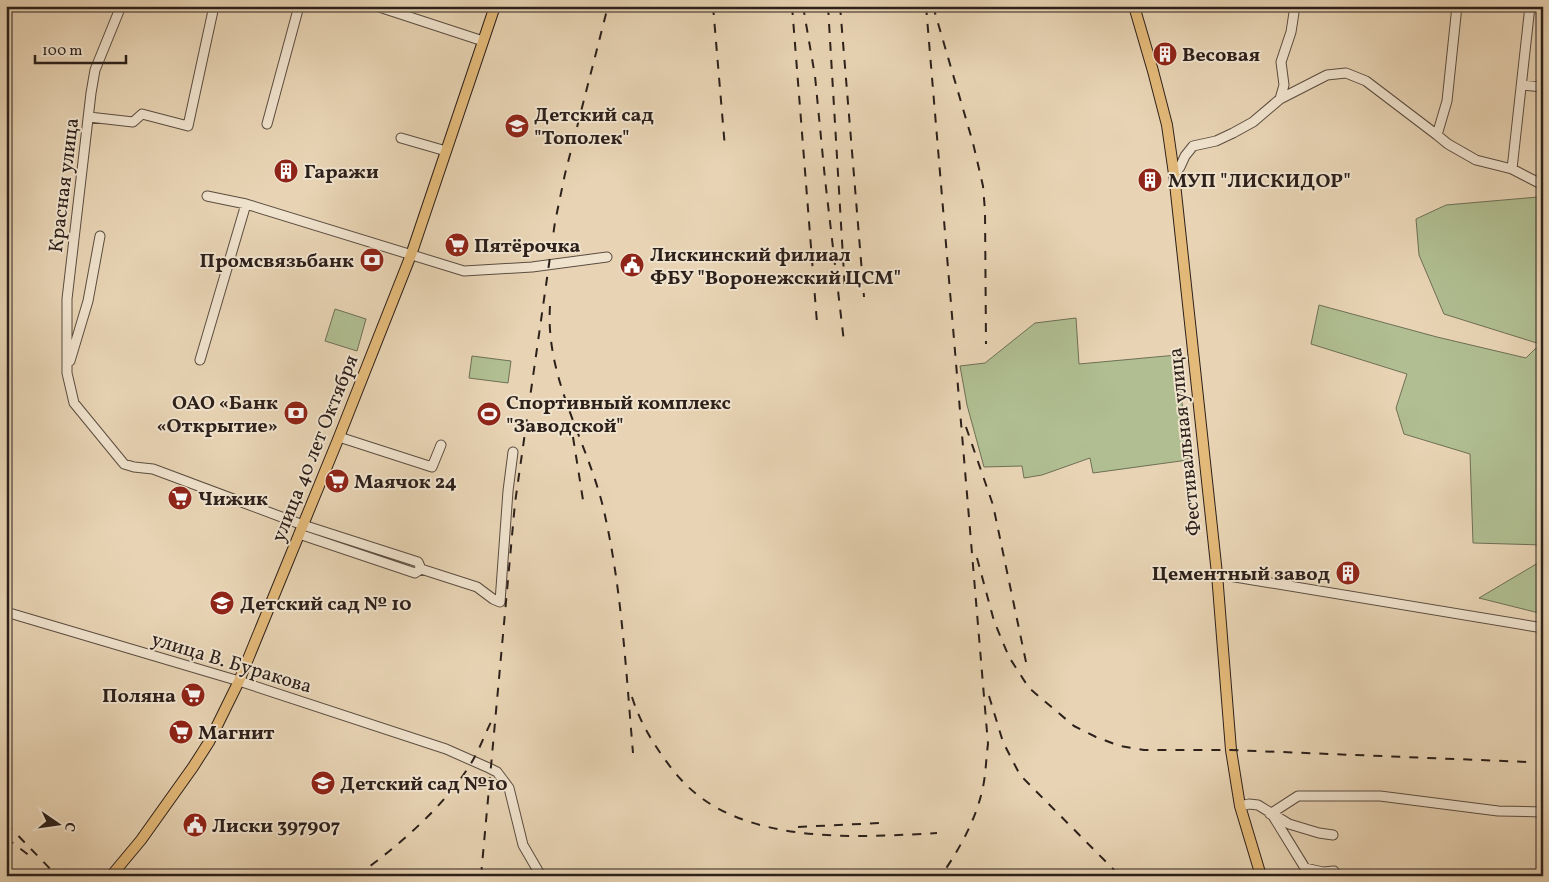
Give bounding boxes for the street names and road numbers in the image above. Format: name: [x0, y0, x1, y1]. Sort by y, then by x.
street label: Красная улица: [43, 116, 87, 254]
street label: Фестивальная улица: [1162, 346, 1210, 537]
street label: улица 40 лет Октября: [265, 351, 366, 547]
street label: улица В. Буракова: [148, 626, 315, 702]

